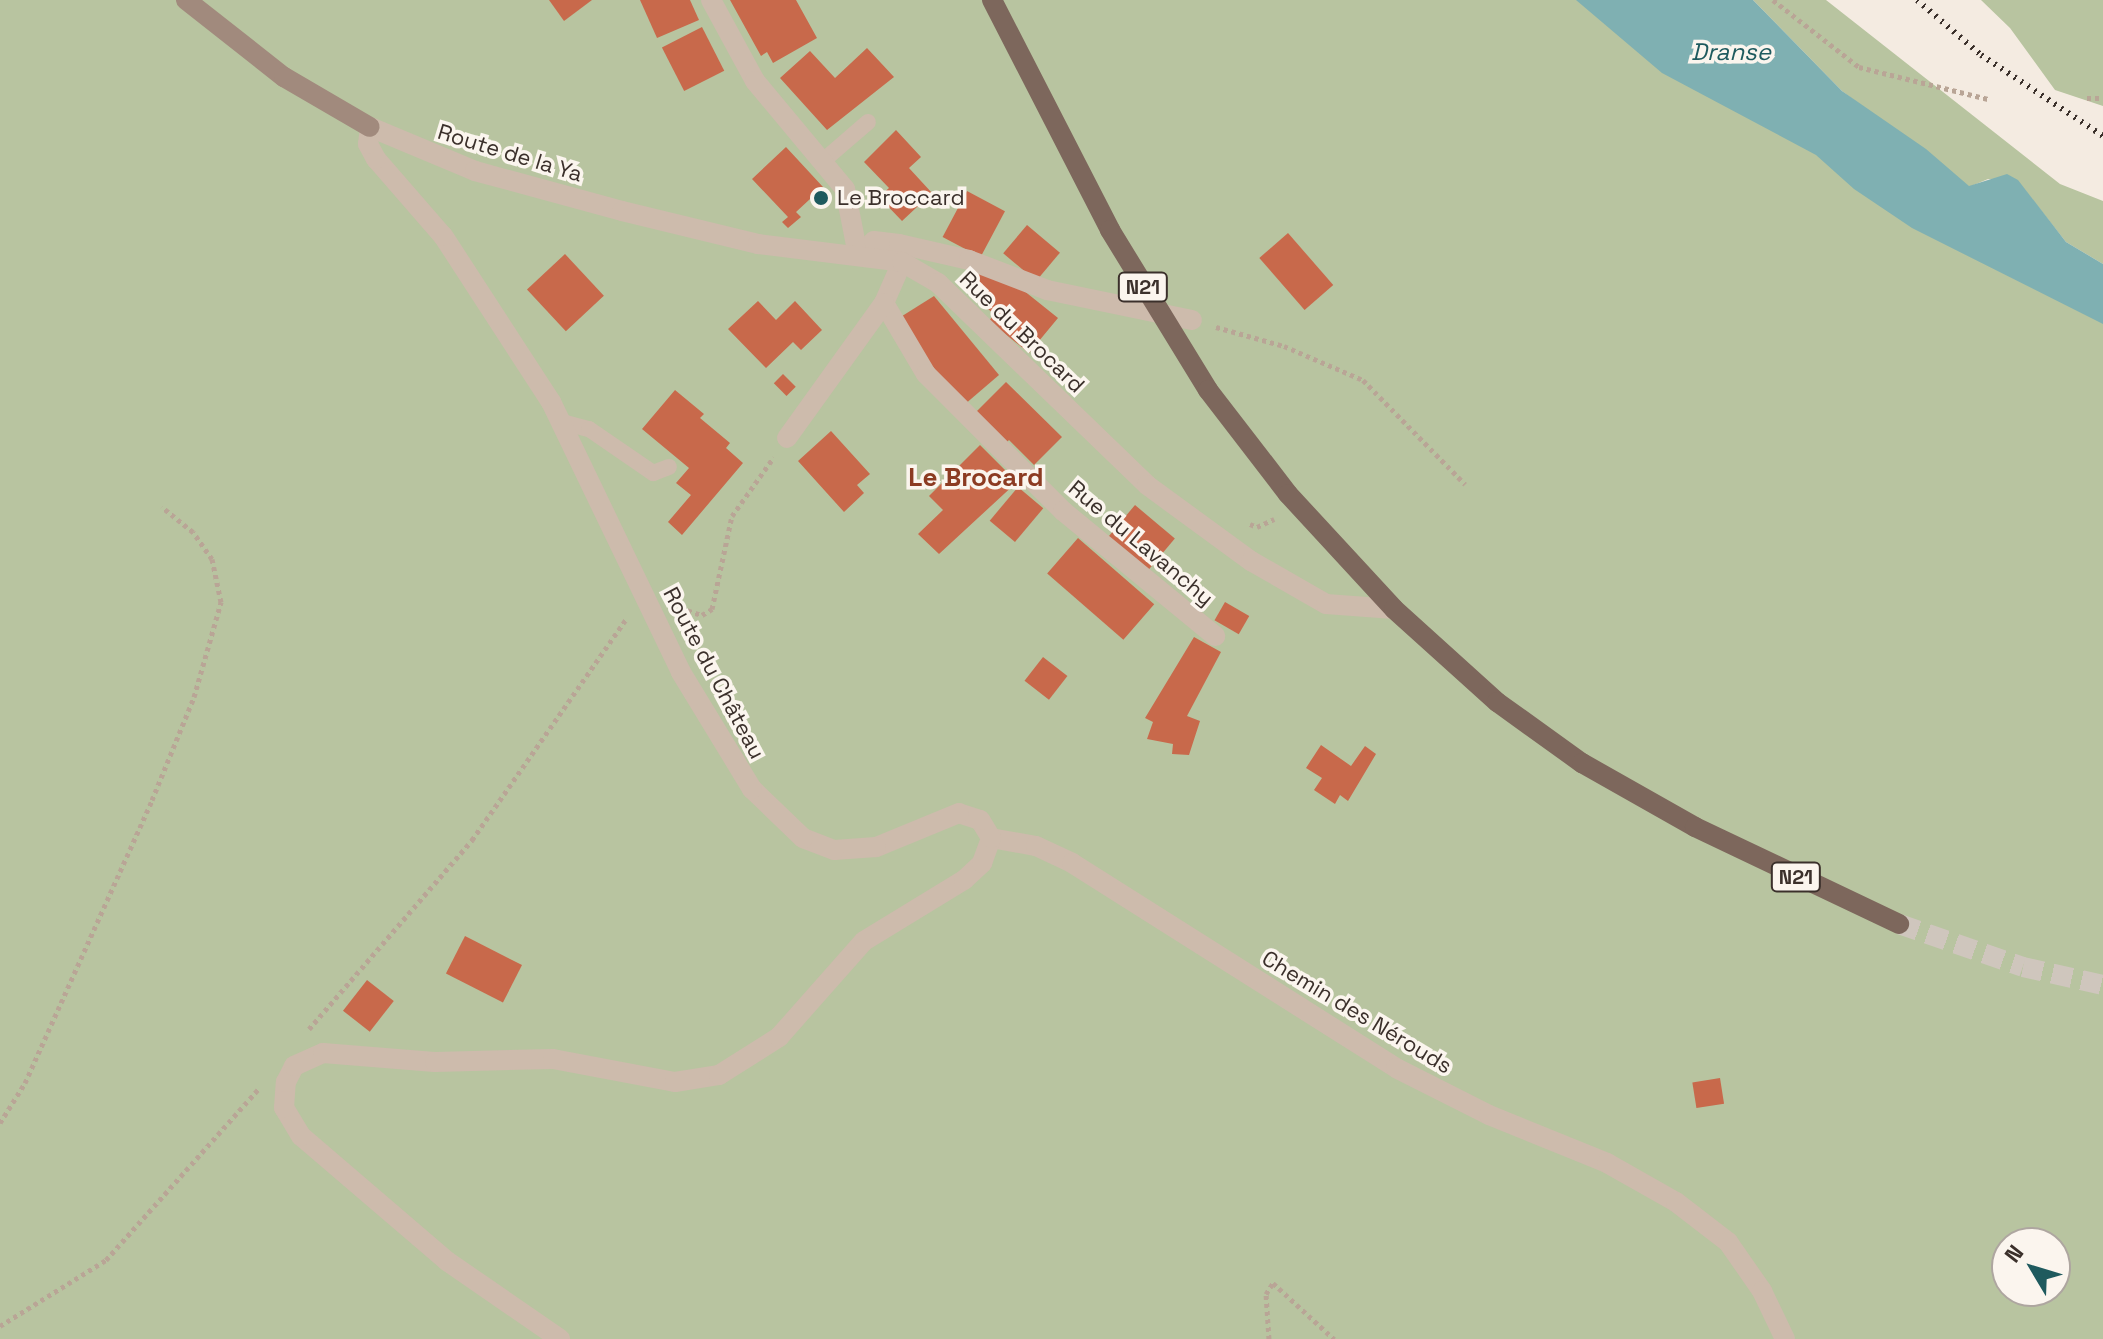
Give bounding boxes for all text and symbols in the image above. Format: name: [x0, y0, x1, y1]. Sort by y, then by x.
water label: Dranse: [1691, 38, 1771, 66]
street label: Route de la Ya: [434, 118, 586, 188]
place label: Le Broccard: [837, 185, 965, 211]
marker: Le Broccard: [812, 189, 830, 207]
street label: Rue du Brocard: [954, 266, 1090, 398]
road number: N21: [1117, 271, 1169, 303]
district label: Le Brocard: [908, 462, 1044, 494]
street label: Rue du Lavanchy: [1063, 475, 1219, 611]
street label: Route du Château: [658, 583, 770, 763]
road number: N21: [1770, 861, 1822, 893]
street label: Chemin des Nérouds: [1257, 945, 1457, 1079]
north arrow: [1991, 1227, 2071, 1307]
text: N: [1998, 1239, 2029, 1268]

